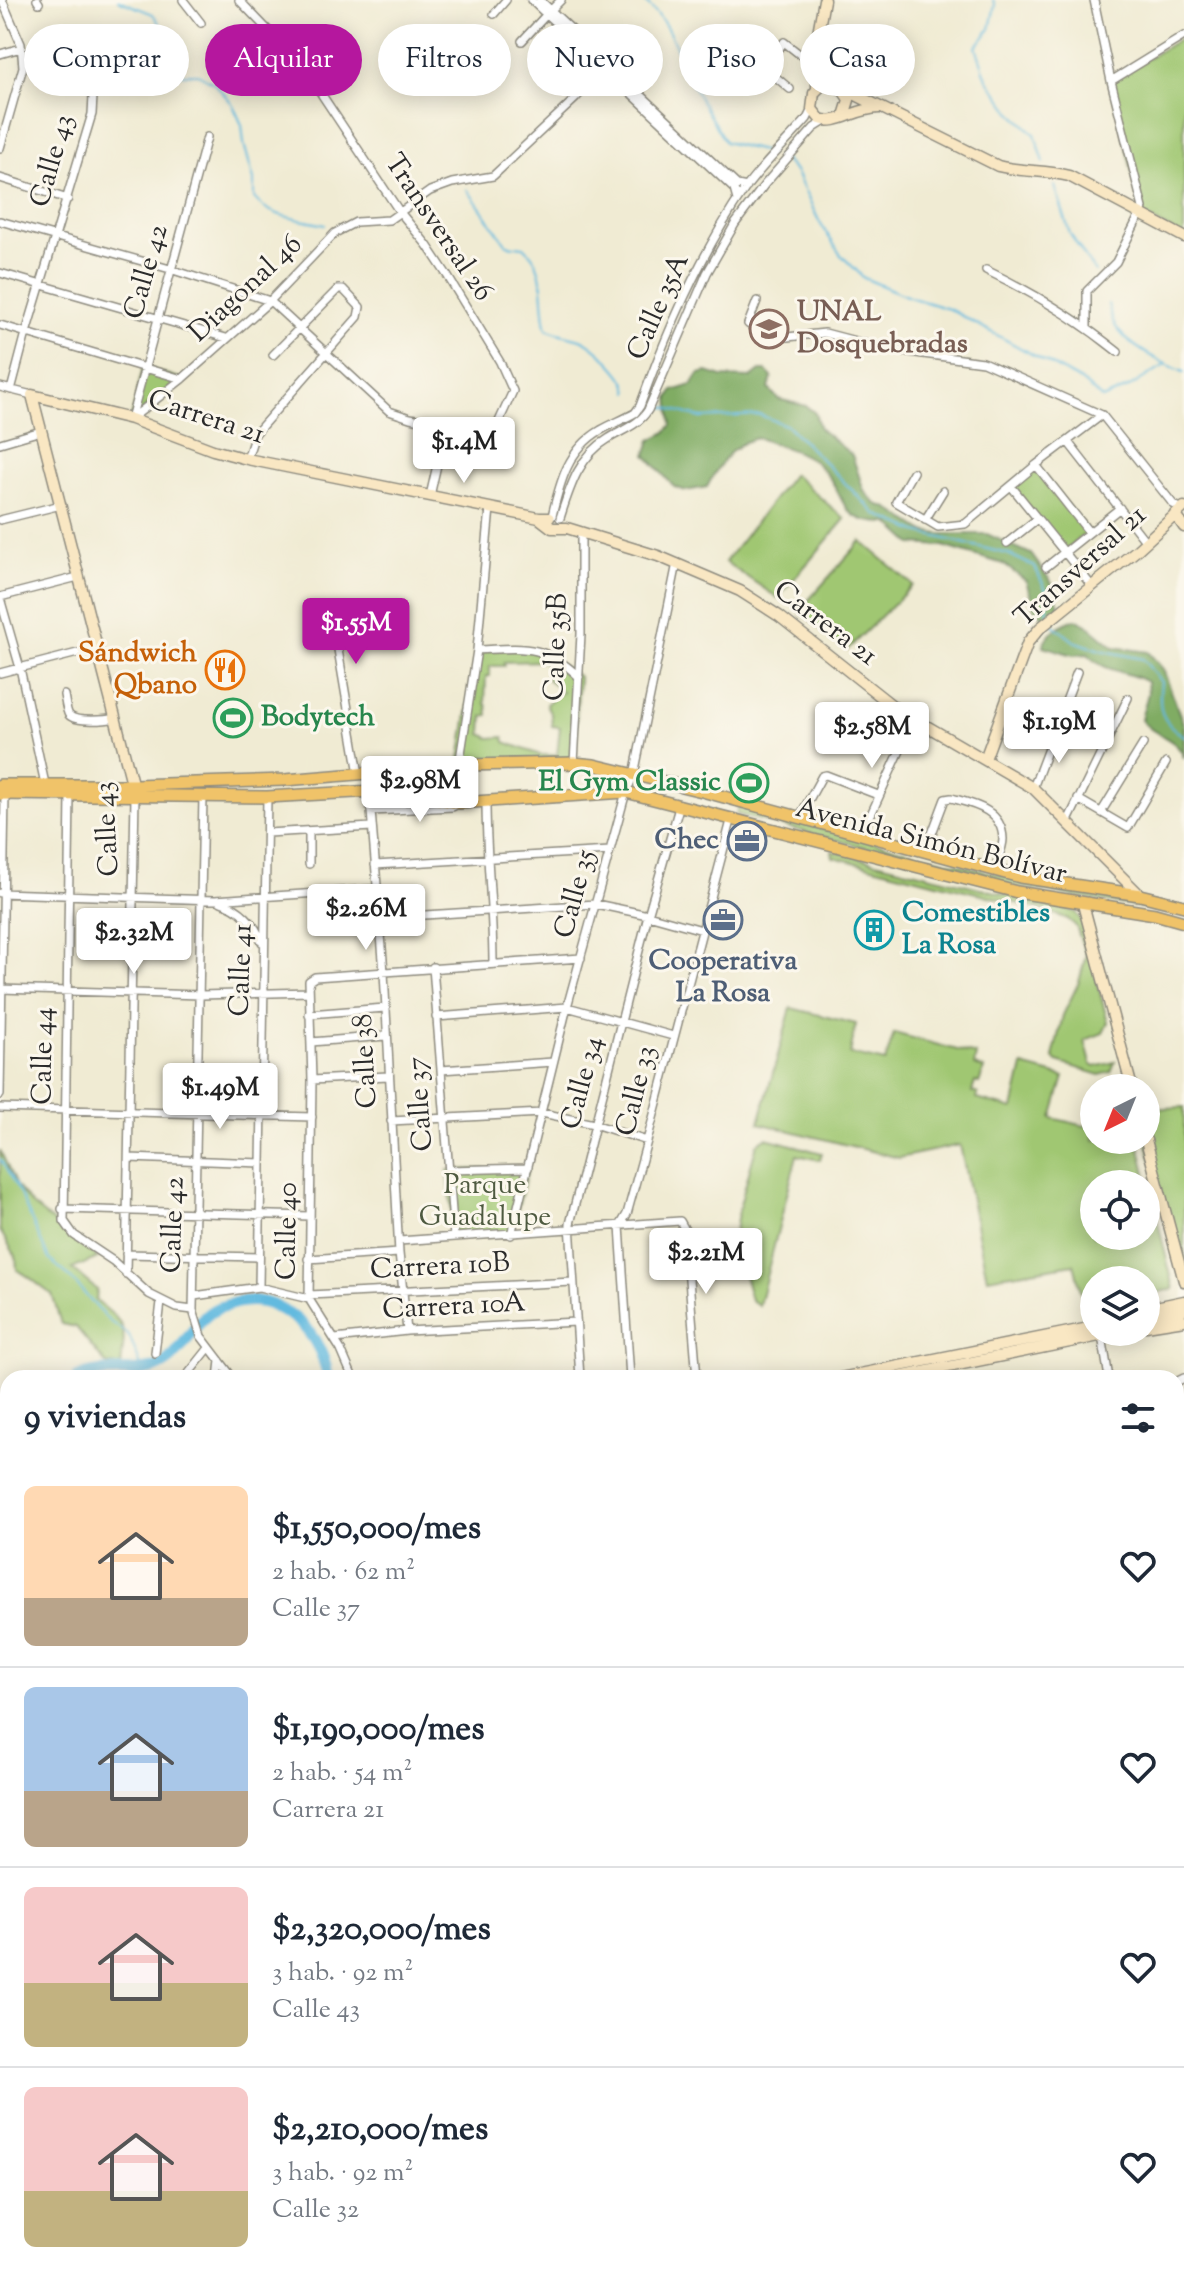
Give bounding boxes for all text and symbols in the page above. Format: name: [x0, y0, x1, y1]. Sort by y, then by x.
chip: Comprar: [24, 24, 189, 96]
chip: Alquilar: [205, 24, 362, 96]
chip: Filtros: [378, 24, 511, 96]
chip: Nuevo: [527, 24, 663, 96]
chip: Piso: [679, 24, 784, 96]
chip: Casa: [800, 24, 915, 96]
street label: Calle 43: [21, 110, 85, 212]
street label: Transversal 26: [374, 146, 502, 310]
street label: Calle 42: [114, 220, 180, 324]
street label: Diagonal 46: [180, 226, 312, 352]
street label: Calle 35A: [618, 247, 700, 367]
place label: UNAL Dosquebradas: [797, 293, 968, 365]
school or university icon: UNAL Dosquebradas: [748, 308, 790, 350]
street label: Carrera 21: [142, 380, 270, 456]
pin: $1.4M: [408, 417, 520, 485]
text: $1.4M: [431, 424, 497, 461]
street label: Transversal 21: [1006, 497, 1156, 637]
street label: Carrera 21: [765, 572, 885, 676]
street label: Calle 35B: [535, 592, 579, 702]
pin: $1.55M: [291, 598, 421, 666]
text: $1.55M: [320, 605, 392, 642]
place label: Sándwich Qbano: [78, 634, 198, 706]
restaurant icon: Sándwich Qbano: [204, 649, 246, 691]
sports icon: Bodytech: [212, 697, 254, 739]
pin: $1.19M: [994, 697, 1124, 765]
place label: Bodytech: [261, 698, 376, 738]
pin: $2.58M: [807, 702, 937, 770]
text: $1.19M: [1022, 704, 1096, 741]
text: $2.58M: [833, 709, 911, 746]
pin: $2.98M: [355, 756, 485, 824]
sports icon: El Gym Classic: [728, 762, 770, 804]
text: $2.98M: [379, 763, 461, 800]
place label: El Gym Classic: [539, 763, 721, 803]
street label: Calle 43: [86, 781, 130, 877]
street label: Avenida Simón Bolívar: [791, 789, 1071, 895]
office icon: Chec: [726, 820, 768, 862]
place label: Chec: [655, 821, 719, 861]
street label: Calle 35: [545, 845, 607, 943]
pin: $2.26M: [301, 884, 431, 952]
text: $2.26M: [325, 891, 407, 928]
place label: Comestibles La Rosa: [902, 894, 1050, 966]
office icon: Cooperativa La Rosa: [702, 899, 744, 941]
pin: $2.32M: [69, 908, 199, 976]
building icon: Comestibles La Rosa: [853, 909, 895, 951]
text: $2.32M: [94, 915, 174, 952]
street label: Calle 41: [220, 923, 264, 1017]
place label: Cooperativa La Rosa: [649, 942, 797, 1014]
street label: Calle 44: [23, 1007, 65, 1105]
street label: Calle 38: [344, 1013, 388, 1109]
street label: Calle 34: [551, 1032, 615, 1134]
street label: Calle 33: [606, 1041, 668, 1141]
street label: Calle 37: [398, 1055, 444, 1153]
pin: $1.49M: [155, 1063, 285, 1131]
text: $1.49M: [181, 1070, 259, 1107]
north arrow: [1080, 1074, 1160, 1154]
map controls: [1080, 1074, 1160, 1346]
park label: Parque Guadalupe: [419, 1166, 551, 1238]
button: locate: [1080, 1170, 1160, 1250]
street label: Calle 42: [152, 1176, 196, 1274]
street label: Calle 40: [267, 1182, 309, 1280]
pin: $2.21M: [641, 1228, 771, 1296]
text: $2.21M: [667, 1235, 745, 1272]
street label: Carrera 10B: [369, 1243, 511, 1291]
button: layers: [1080, 1266, 1160, 1346]
street label: Carrera 10A: [381, 1283, 527, 1331]
text: 9 viviendas: [24, 1394, 186, 1443]
icon: filters: [1116, 1396, 1160, 1440]
text: $1,550,000/mes: [272, 1505, 481, 1554]
icon: home: [88, 1518, 184, 1614]
icon: heart: [1116, 1544, 1160, 1588]
text: 2 hab. · 62 m²: [272, 1554, 415, 1591]
text: Calle 37: [272, 1591, 360, 1628]
text: $1,190,000/mes: [272, 1706, 485, 1755]
icon: home: [88, 1719, 184, 1815]
icon: heart: [1116, 1745, 1160, 1789]
text: 2 hab. · 54 m²: [272, 1755, 412, 1792]
text: Carrera 21: [272, 1792, 384, 1829]
text: $2,320,000/mes: [272, 1906, 491, 1955]
icon: home: [88, 1919, 184, 2015]
icon: heart: [1116, 1945, 1160, 1989]
text: 3 hab. · 92 m²: [272, 1955, 413, 1992]
text: Calle 43: [272, 1992, 360, 2029]
text: $2,210,000/mes: [272, 2106, 488, 2155]
icon: home: [88, 2119, 184, 2215]
icon: heart: [1116, 2145, 1160, 2189]
text: 3 hab. · 92 m²: [272, 2155, 413, 2192]
text: Calle 32: [272, 2192, 359, 2229]

